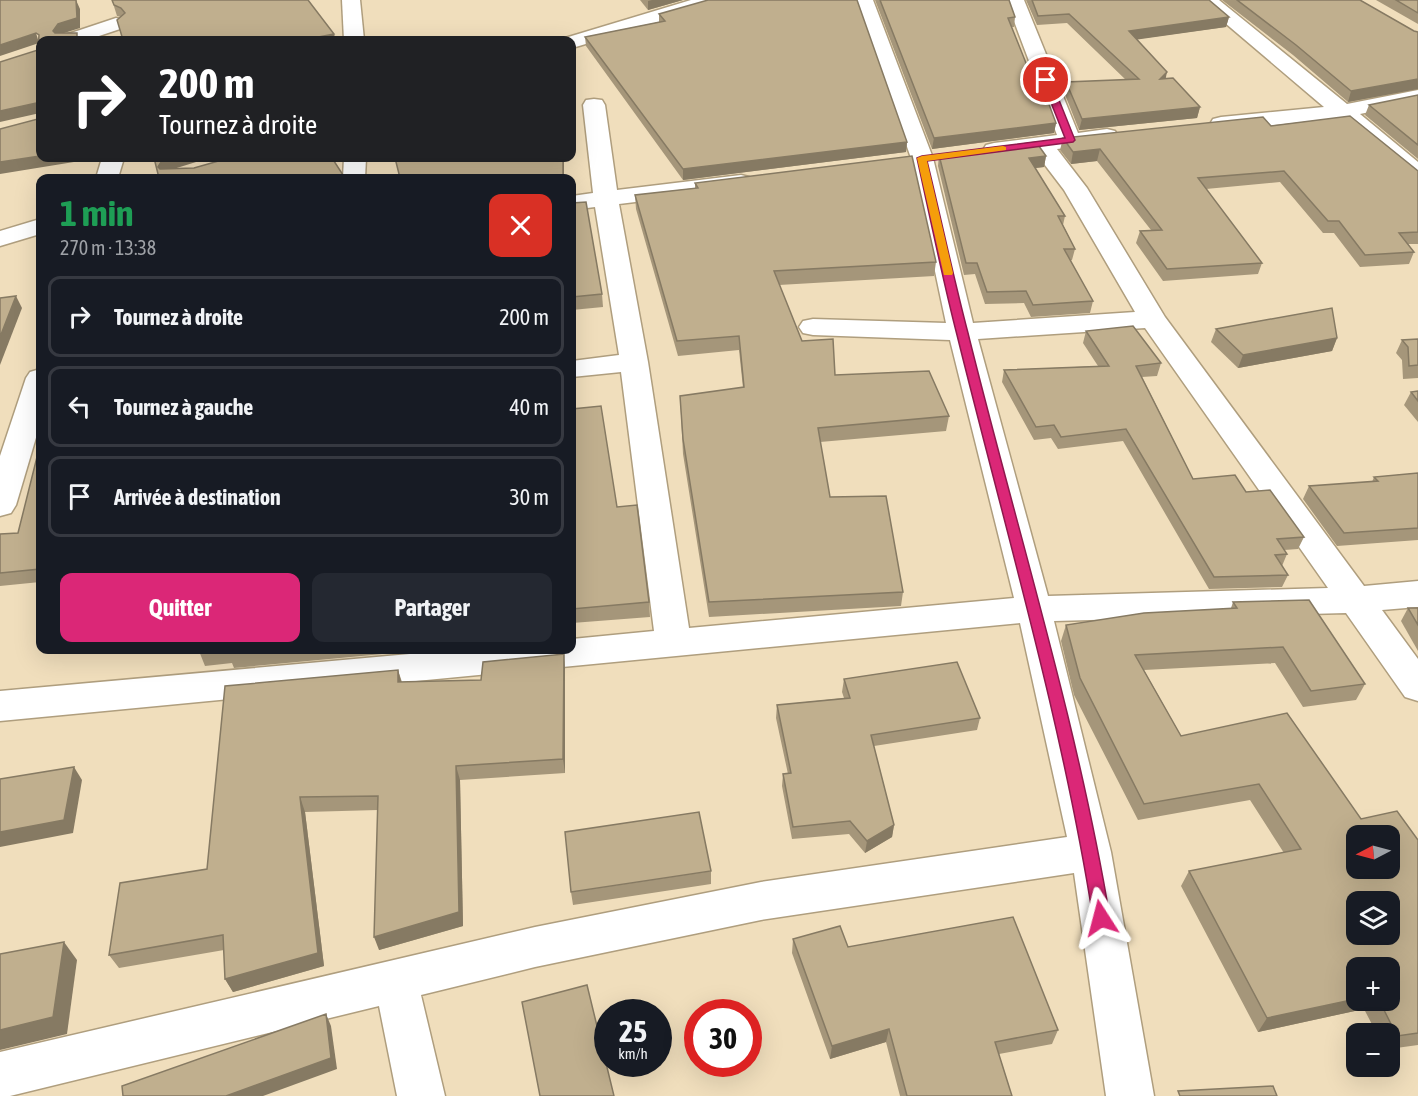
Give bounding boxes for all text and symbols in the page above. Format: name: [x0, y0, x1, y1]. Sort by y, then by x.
pin: [1020, 54, 1071, 105]
text: 200 m: [159, 59, 254, 107]
icon: right: [60, 60, 138, 138]
icon: arrive: [1029, 63, 1062, 96]
text: Tournez à droite: [159, 109, 317, 140]
text: 1 min: [60, 192, 134, 234]
button: close: [489, 194, 552, 257]
text: 270 m · 13:38: [60, 236, 156, 259]
icon: right: [63, 300, 96, 333]
text: Tournez à droite: [114, 304, 243, 330]
text: 200 m: [499, 304, 549, 330]
icon: left: [63, 390, 96, 423]
text: Tournez à gauche: [114, 394, 253, 420]
text: 40 m: [509, 394, 549, 420]
icon: arrive: [63, 480, 96, 513]
text: Arrivée à destination: [114, 484, 281, 510]
text: 30 m: [509, 484, 549, 510]
button: Quitter: [60, 573, 300, 642]
button: Partager: [312, 573, 552, 642]
north arrow: [1346, 825, 1400, 879]
map controls: [1346, 825, 1400, 1077]
position arrow: [1069, 886, 1133, 950]
button: layers: [1346, 891, 1400, 945]
button: +: [1346, 957, 1400, 1011]
speed limit sign: 30: [684, 999, 762, 1077]
text: 25: [619, 1014, 647, 1048]
button: −: [1346, 1023, 1400, 1077]
text: km/h: [618, 1045, 648, 1062]

